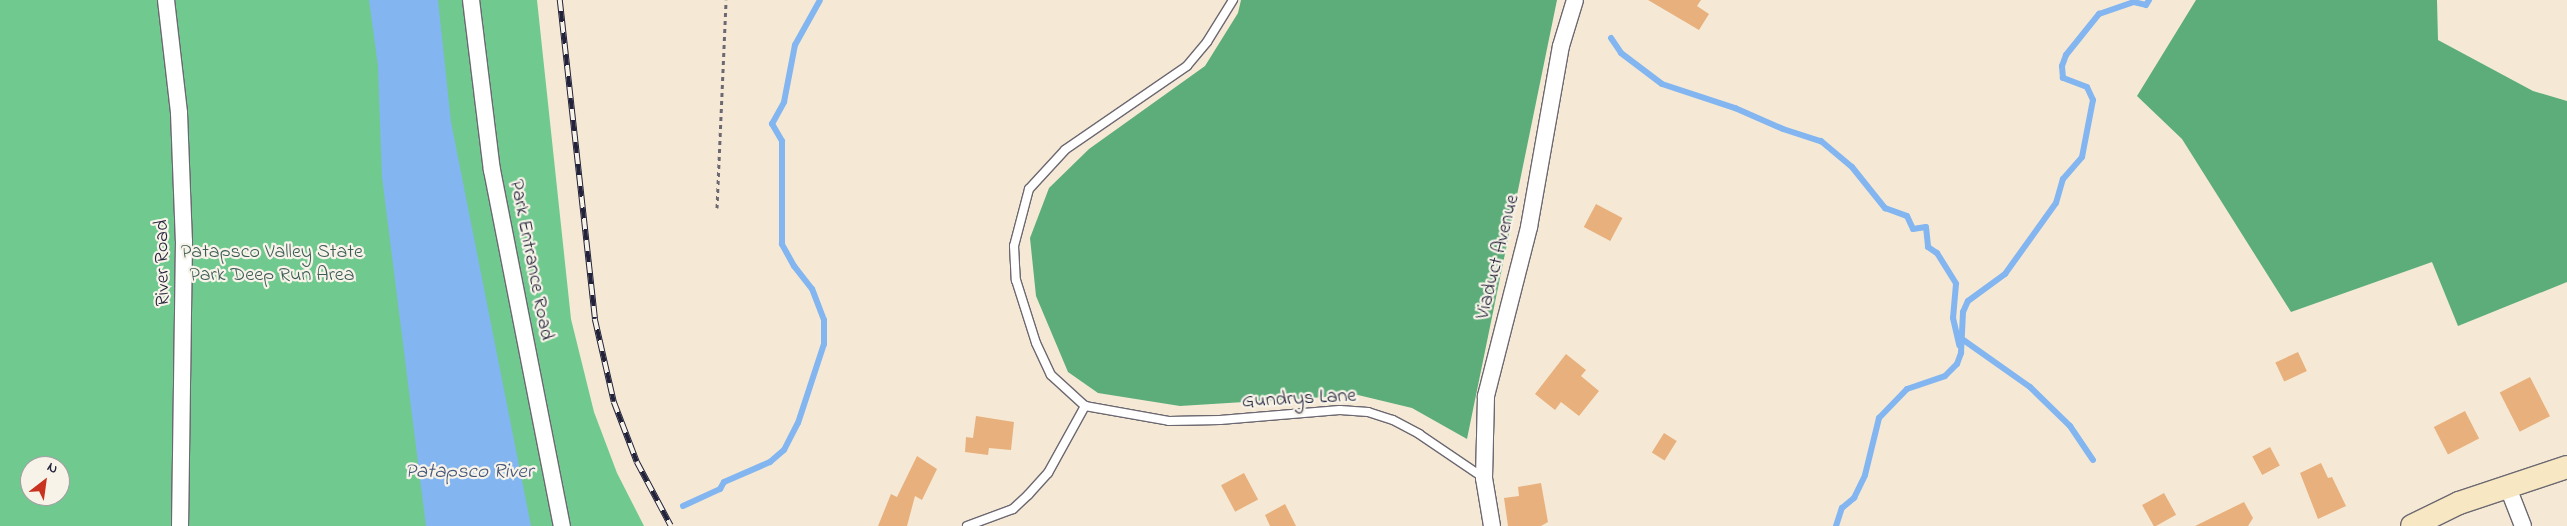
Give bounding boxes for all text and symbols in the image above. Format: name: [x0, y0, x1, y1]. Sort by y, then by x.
street label: Park Entrance Road: [504, 178, 558, 342]
street label: Viaduct Avenue: [1471, 192, 1525, 322]
street label: River Road: [150, 219, 176, 307]
park label: Patapsco Valley State Park Deep Run Area: [181, 240, 363, 287]
street label: Gundrys Lane: [1241, 384, 1357, 414]
north arrow: [20, 456, 70, 506]
text: N: [43, 457, 62, 480]
water label: Patapsco River: [405, 459, 533, 485]

